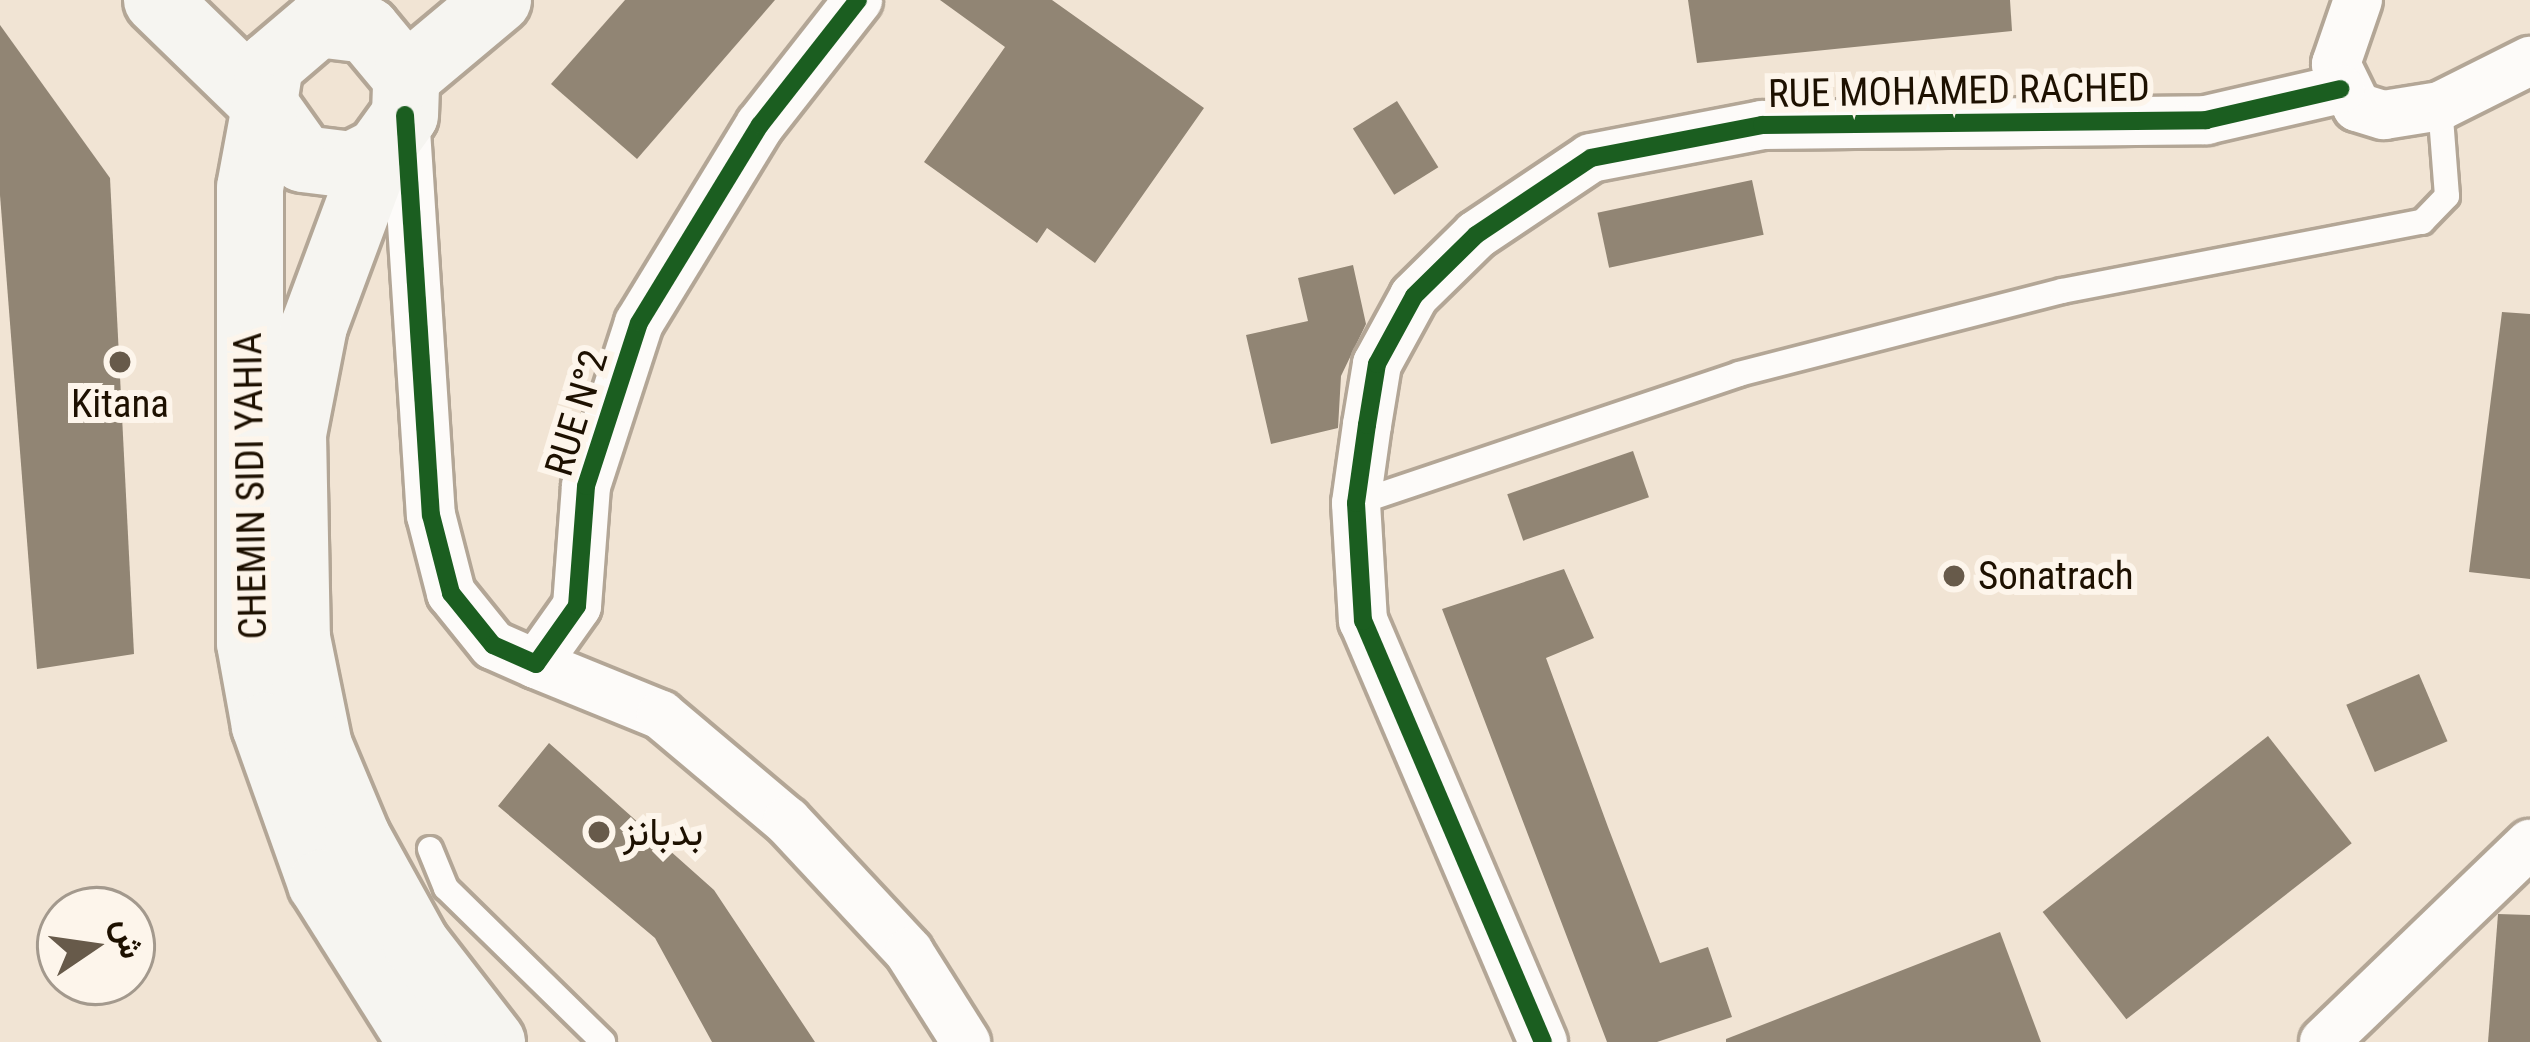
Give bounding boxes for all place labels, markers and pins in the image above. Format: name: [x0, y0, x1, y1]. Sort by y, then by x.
marker: Kitana: [107, 349, 133, 375]
place label: Kitana: [71, 381, 169, 427]
place label: Sonatrach: [1978, 553, 2134, 599]
marker: Sonatrach: [1941, 563, 1967, 589]
place label: بدبانز: [623, 809, 703, 855]
marker: بدبانز: [586, 819, 612, 845]

